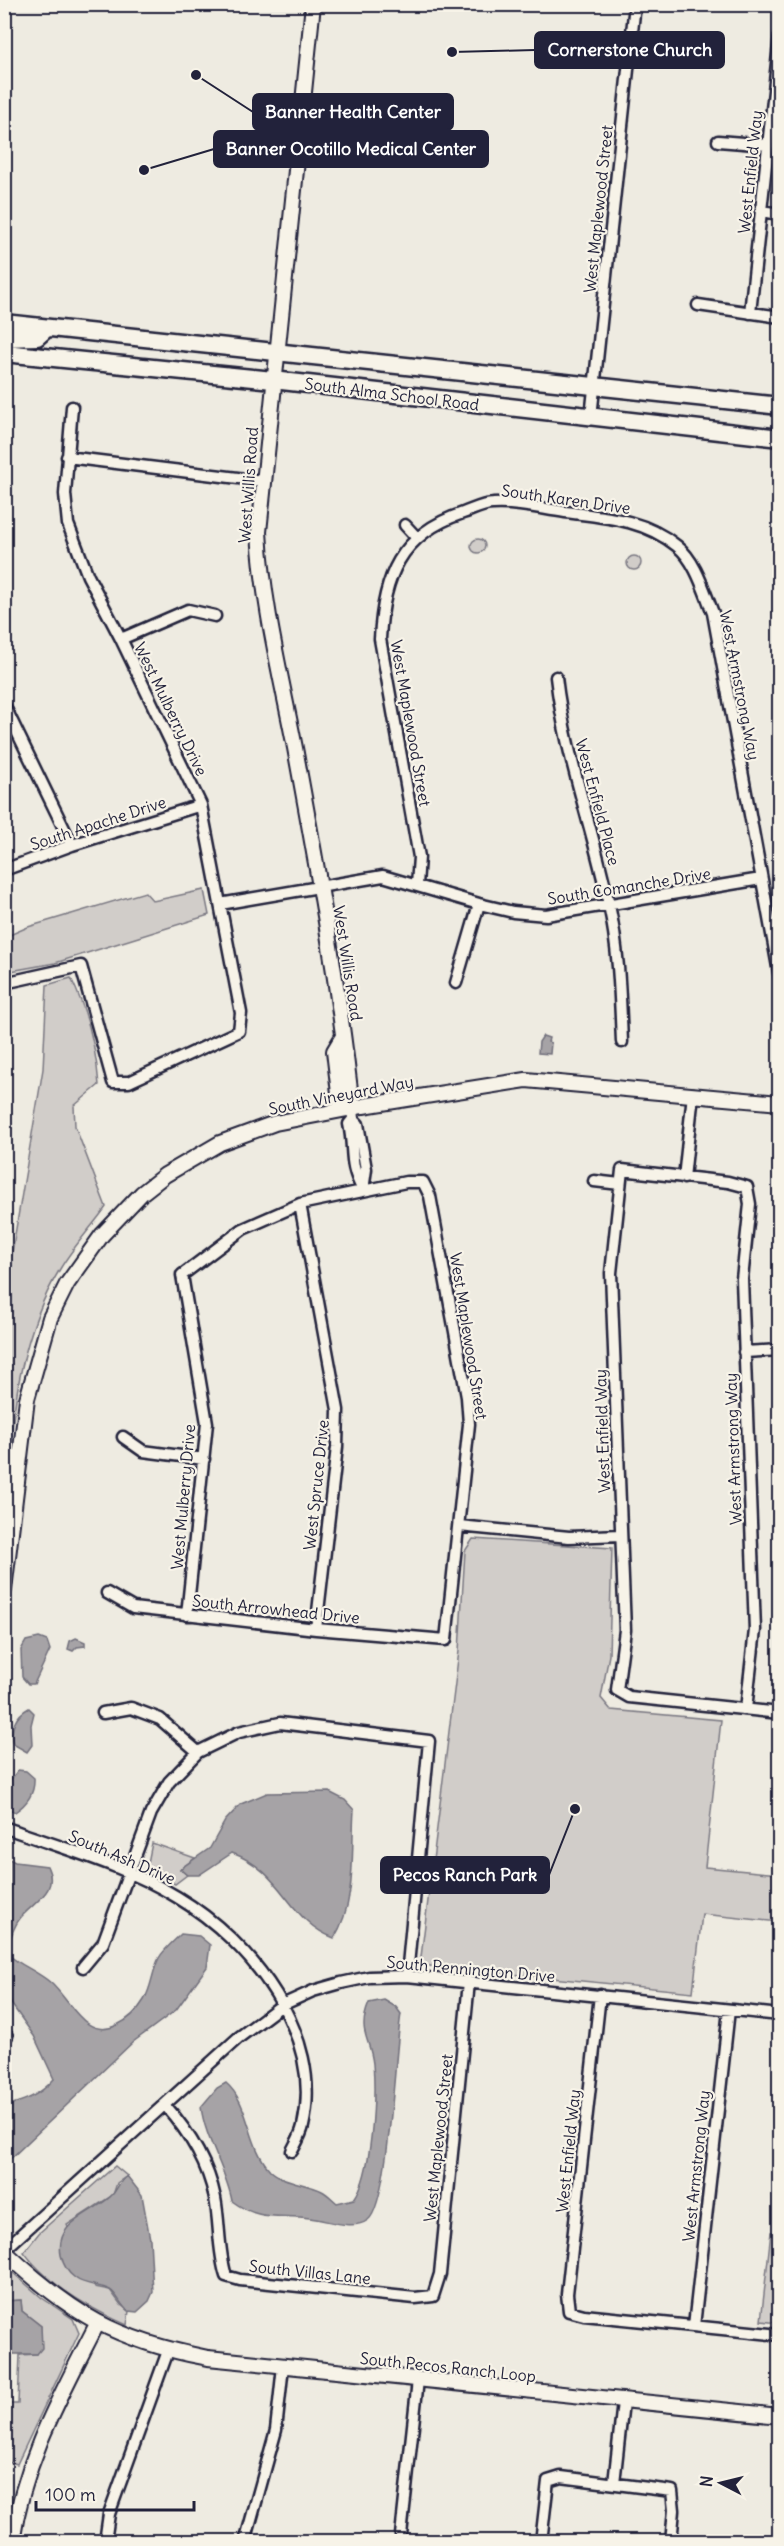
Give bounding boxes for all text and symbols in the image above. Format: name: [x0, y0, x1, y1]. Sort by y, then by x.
callout: Cornerstone Church: [535, 32, 724, 68]
text: Cornerstone Church: [548, 38, 713, 61]
callout: Banner Health Center: [253, 94, 453, 130]
text: Banner Health Center: [265, 100, 442, 123]
street label: West Enfield Way: [734, 109, 766, 235]
street label: West Maplewood Street: [579, 123, 617, 294]
callout: Banner Ocotillo Medical Center: [214, 131, 488, 167]
text: Banner Ocotillo Medical Center: [226, 137, 477, 160]
street label: South Alma School Road: [304, 373, 480, 415]
street label: West Willis Road: [234, 426, 262, 544]
street label: South Karen Drive: [500, 480, 632, 518]
street label: West Armstrong Way: [716, 608, 764, 762]
street label: West Maplewood Street: [386, 638, 436, 808]
street label: West Mulberry Drive: [130, 639, 212, 779]
street label: West Enfield Place: [571, 736, 625, 868]
street label: South Apache Drive: [27, 792, 169, 854]
street label: South Comanche Drive: [546, 863, 712, 909]
street label: West Willis Road: [329, 904, 367, 1022]
street label: South Vineyard Way: [267, 1071, 415, 1119]
street label: West Maplewood Street: [446, 1251, 492, 1422]
street label: West Enfield Way: [590, 1369, 614, 1493]
street label: West Armstrong Way: [720, 1373, 746, 1525]
street label: West Spruce Drive: [299, 1419, 333, 1551]
street label: West Mulberry Drive: [167, 1423, 199, 1571]
street label: South Arrowhead Drive: [191, 1590, 361, 1628]
street label: South Ash Drive: [66, 1826, 178, 1888]
callout: Pecos Ranch Park: [381, 1857, 549, 1893]
text: Pecos Ranch Park: [393, 1863, 537, 1886]
street label: South Pennington Drive: [386, 1952, 556, 1986]
street label: West Maplewood Street: [419, 2052, 457, 2223]
street label: West Enfield Way: [552, 2088, 584, 2214]
street label: West Armstrong Way: [678, 2089, 714, 2243]
street label: South Villas Lane: [248, 2256, 372, 2288]
street label: South Pecos Ranch Loop: [359, 2348, 537, 2386]
north arrow: [691, 2453, 751, 2513]
scale bar: [36, 2474, 194, 2512]
text: N: [696, 2474, 717, 2488]
text: 100 m: [45, 2483, 96, 2506]

